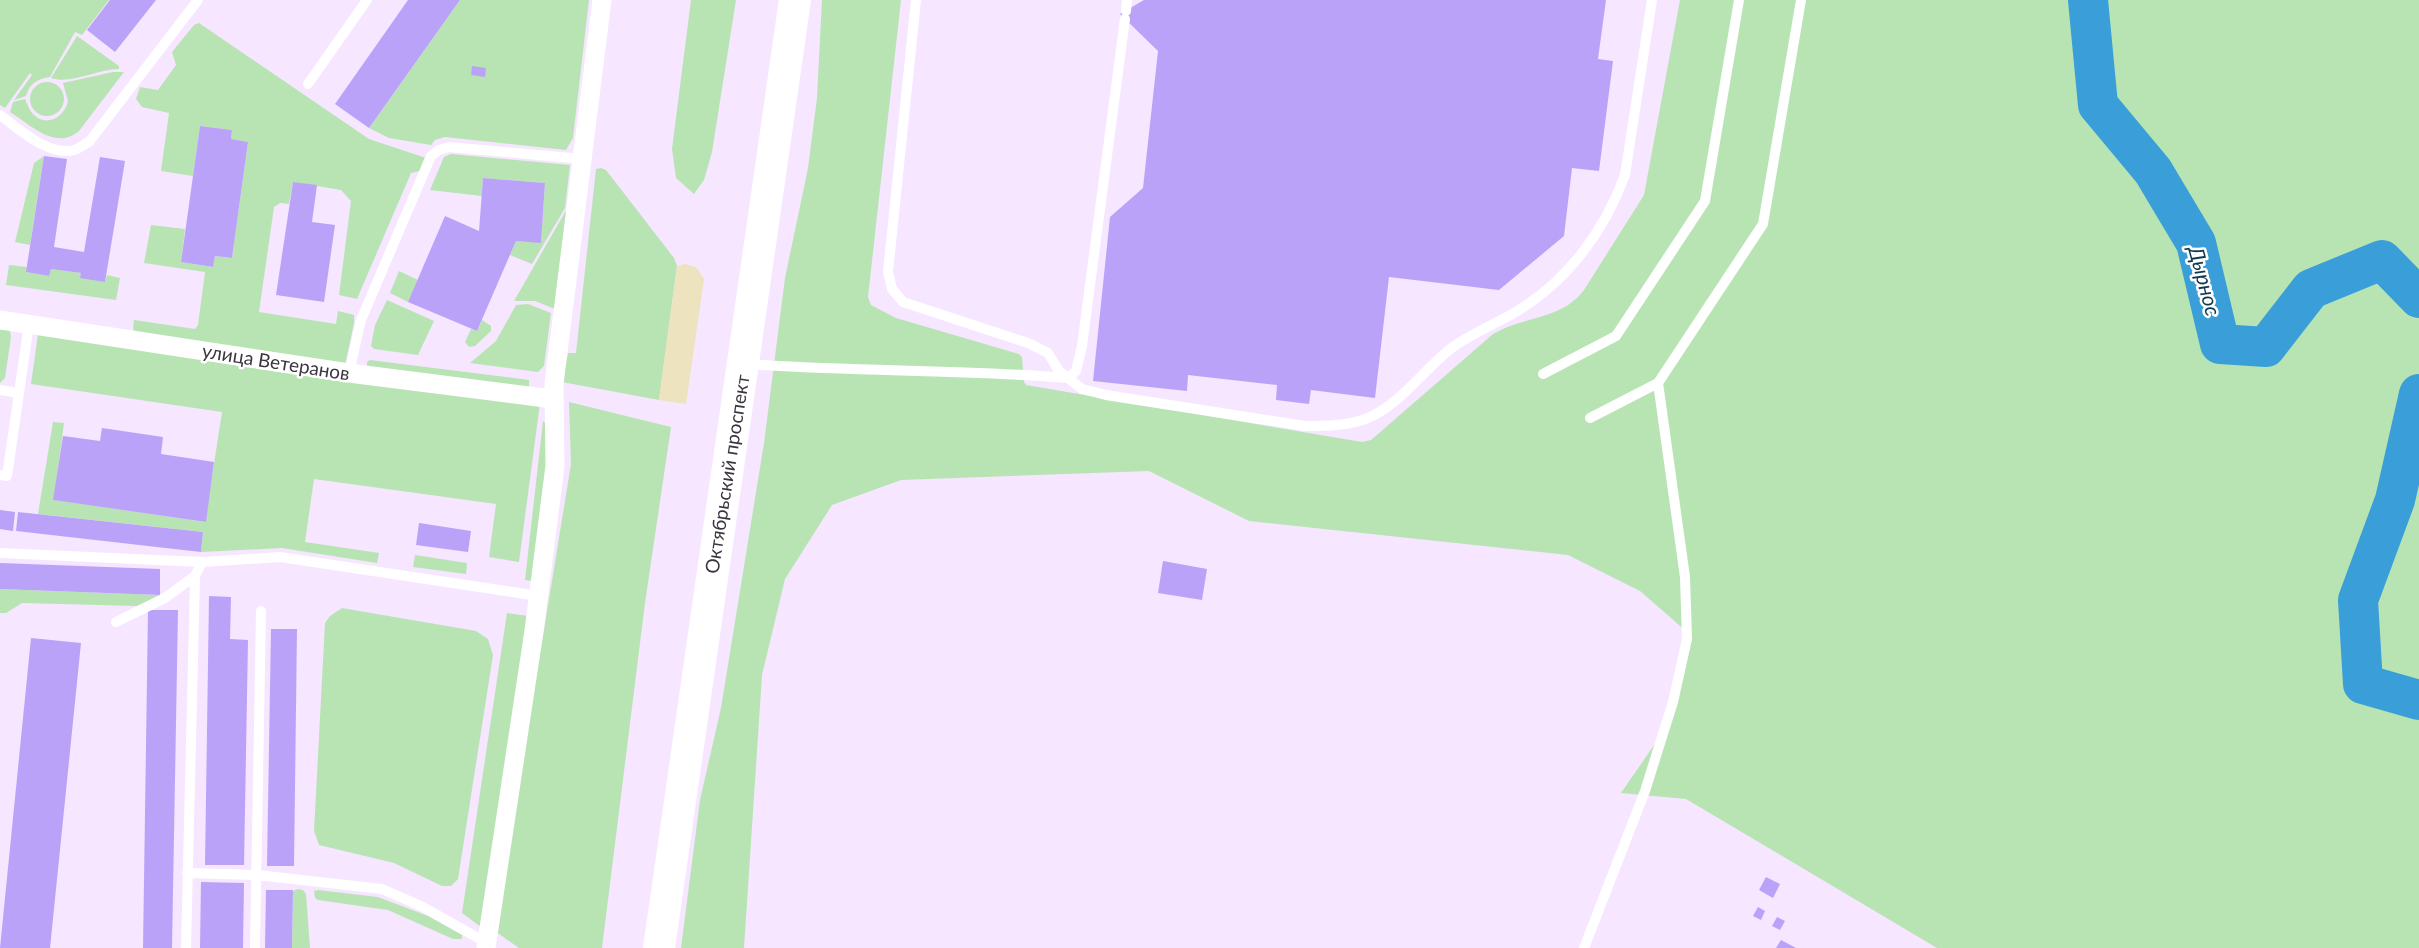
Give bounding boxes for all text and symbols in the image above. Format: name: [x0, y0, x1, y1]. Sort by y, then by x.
water label: Дырнос: [2184, 241, 2227, 319]
street label: улица Ветеранов: [201, 338, 351, 385]
street label: Октябрьский проспект: [699, 372, 754, 575]

